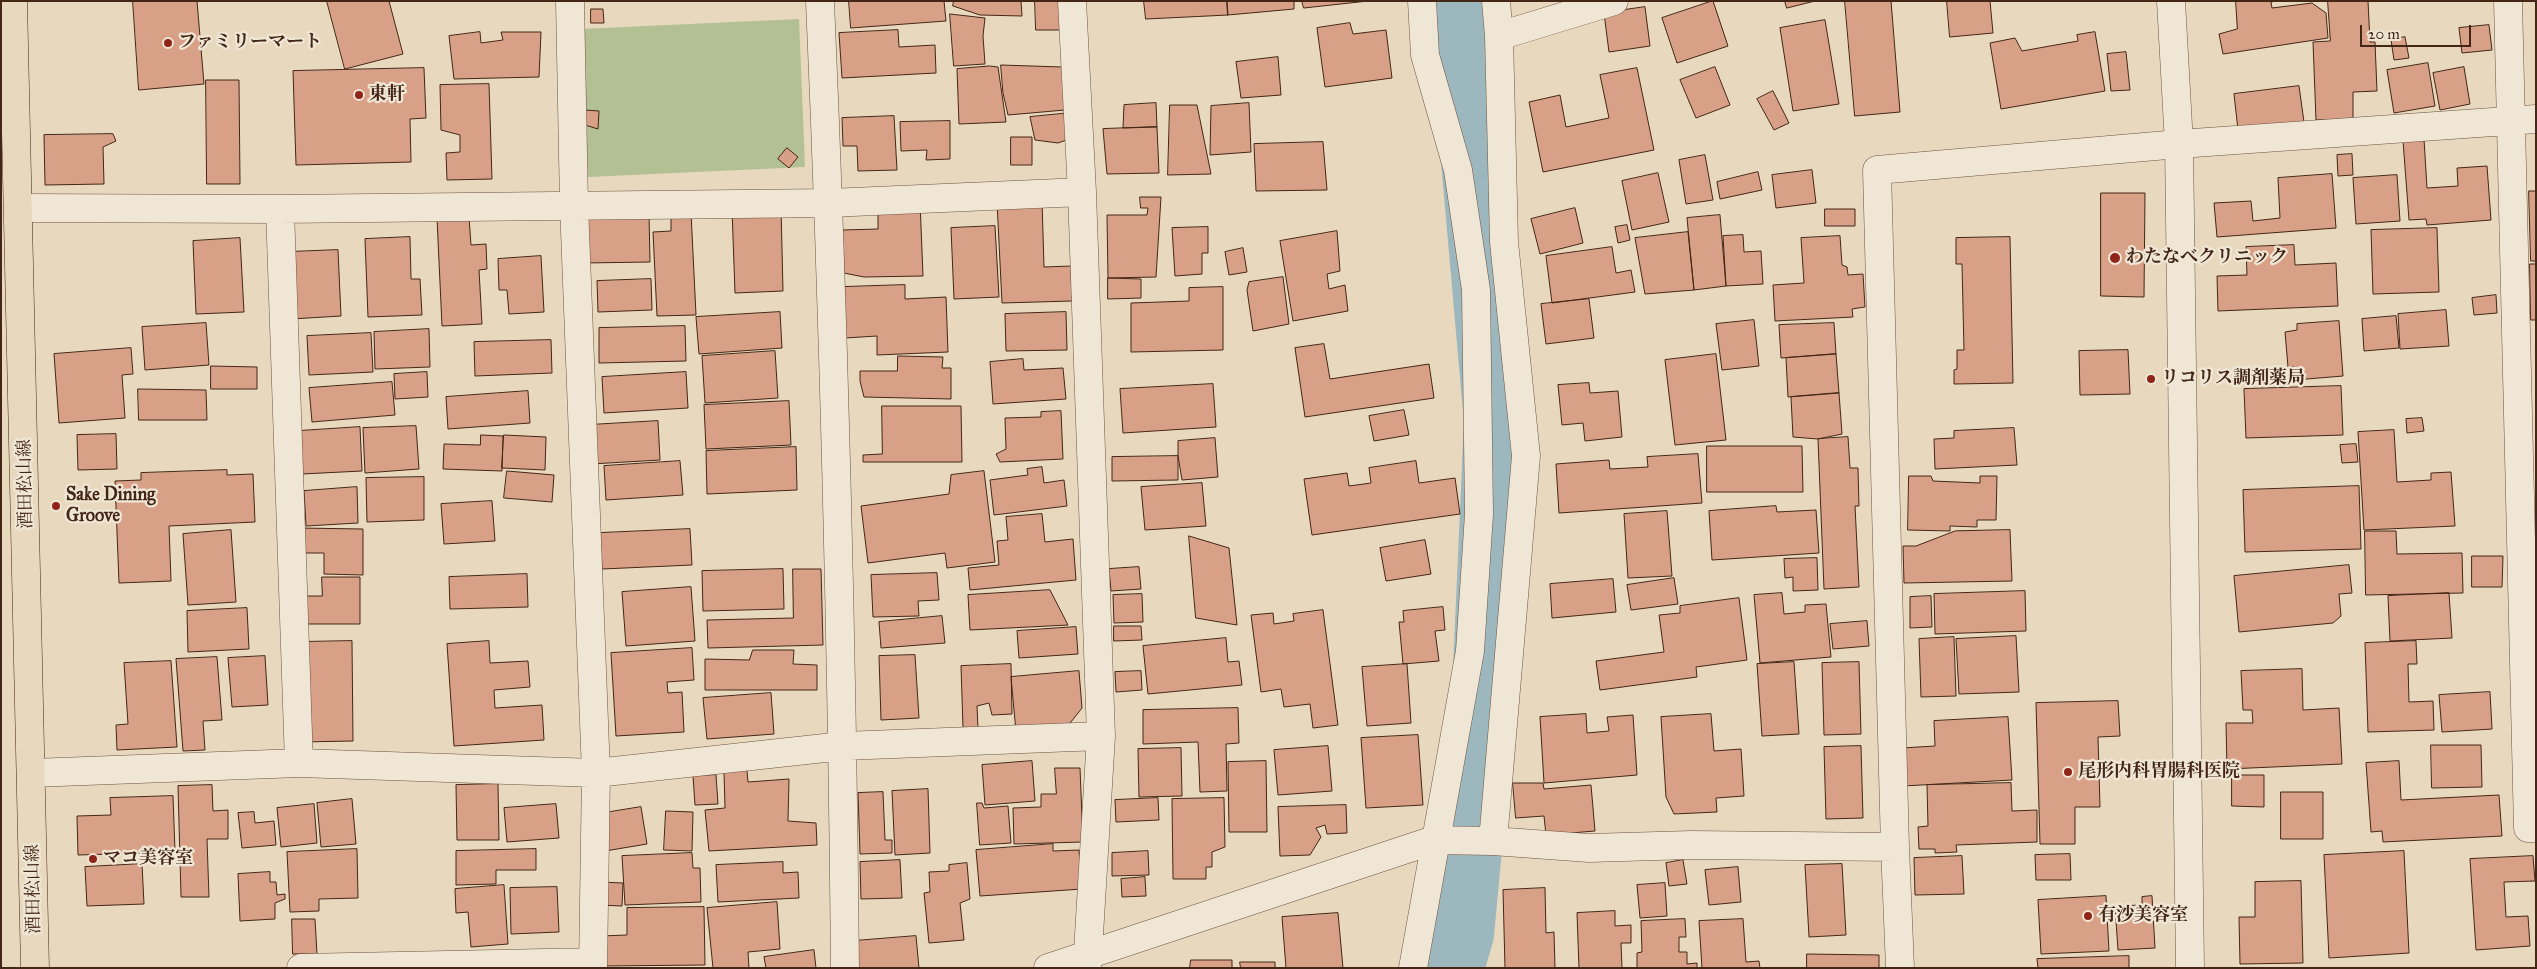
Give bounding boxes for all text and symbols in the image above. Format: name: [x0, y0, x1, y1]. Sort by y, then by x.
scale bar: [2362, 15, 2473, 47]
text: 20 m: [2368, 25, 2400, 43]
place label: ファミリーマート: [178, 32, 322, 54]
marker: ファミリーマート: [162, 37, 174, 49]
place label: 東軒: [369, 84, 405, 106]
marker: 東軒: [353, 89, 365, 101]
place label: わたなべクリニック: [2126, 247, 2288, 269]
marker: わたなべクリニック: [2108, 251, 2122, 265]
place label: リコリス調剤薬局: [2161, 368, 2305, 390]
marker: リコリス調剤薬局: [2145, 373, 2157, 385]
street label: 酒田松山線: [14, 439, 38, 529]
place label: Sake Dining Groove: [66, 485, 156, 528]
marker: Sake Dining Groove: [50, 500, 62, 512]
place label: 尾形内科胃腸科医院: [2078, 761, 2240, 783]
marker: 尾形内科胃腸科医院: [2062, 766, 2074, 778]
street label: 酒田松山線: [22, 844, 46, 934]
place label: マコ美容室: [103, 848, 193, 870]
marker: マコ美容室: [87, 853, 99, 865]
place label: 有沙美容室: [2098, 905, 2188, 927]
marker: 有沙美容室: [2082, 910, 2094, 922]

